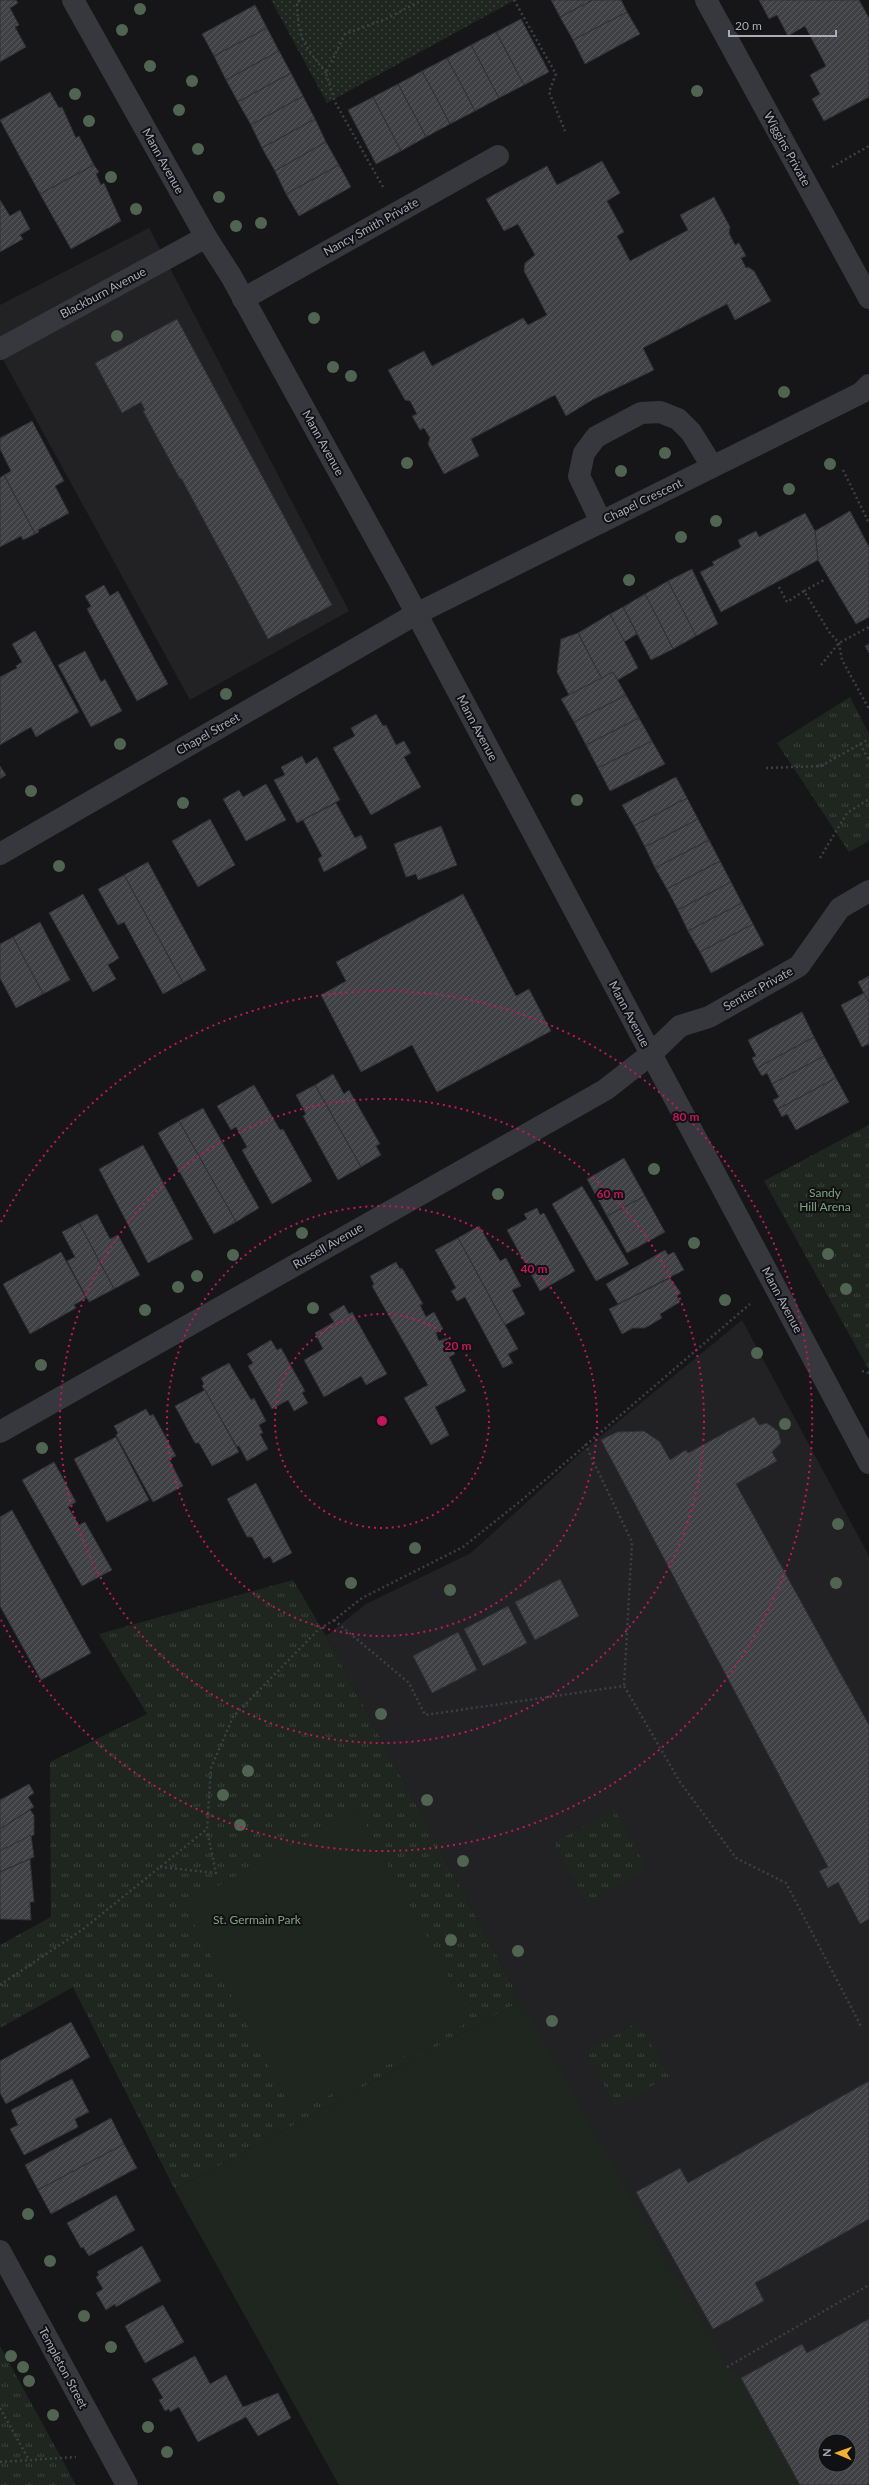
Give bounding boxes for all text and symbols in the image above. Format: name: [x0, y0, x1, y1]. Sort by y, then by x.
scale bar: [729, 12, 836, 38]
text: 20 m: [735, 18, 762, 33]
street label: Wiggins Private: [761, 109, 814, 188]
street label: Mann Avenue: [139, 125, 188, 196]
street label: Nancy Smith Private: [321, 194, 421, 259]
street label: Blackburn Avenue: [57, 264, 148, 322]
street label: Mann Avenue: [299, 407, 348, 478]
street label: Chapel Crescent: [601, 475, 685, 526]
street label: Mann Avenue: [454, 692, 501, 763]
street label: Chapel Street: [173, 709, 243, 758]
street label: Sentier Private: [720, 963, 795, 1014]
street label: Mann Avenue: [606, 978, 653, 1049]
text: 80 m: [673, 1109, 699, 1124]
park label: Sandy Hill Arena: [799, 1185, 851, 1214]
text: 60 m: [597, 1186, 623, 1201]
street label: Russell Avenue: [290, 1219, 366, 1272]
text: 40 m: [521, 1261, 547, 1276]
street label: Mann Avenue: [759, 1264, 806, 1335]
text: 20 m: [445, 1338, 471, 1353]
centre of rings: [375, 1414, 389, 1428]
park label: St. Germain Park: [213, 1912, 302, 1927]
street label: Templeton Street: [36, 2324, 92, 2412]
north arrow: [817, 2433, 857, 2473]
text: N: [820, 2448, 833, 2457]

